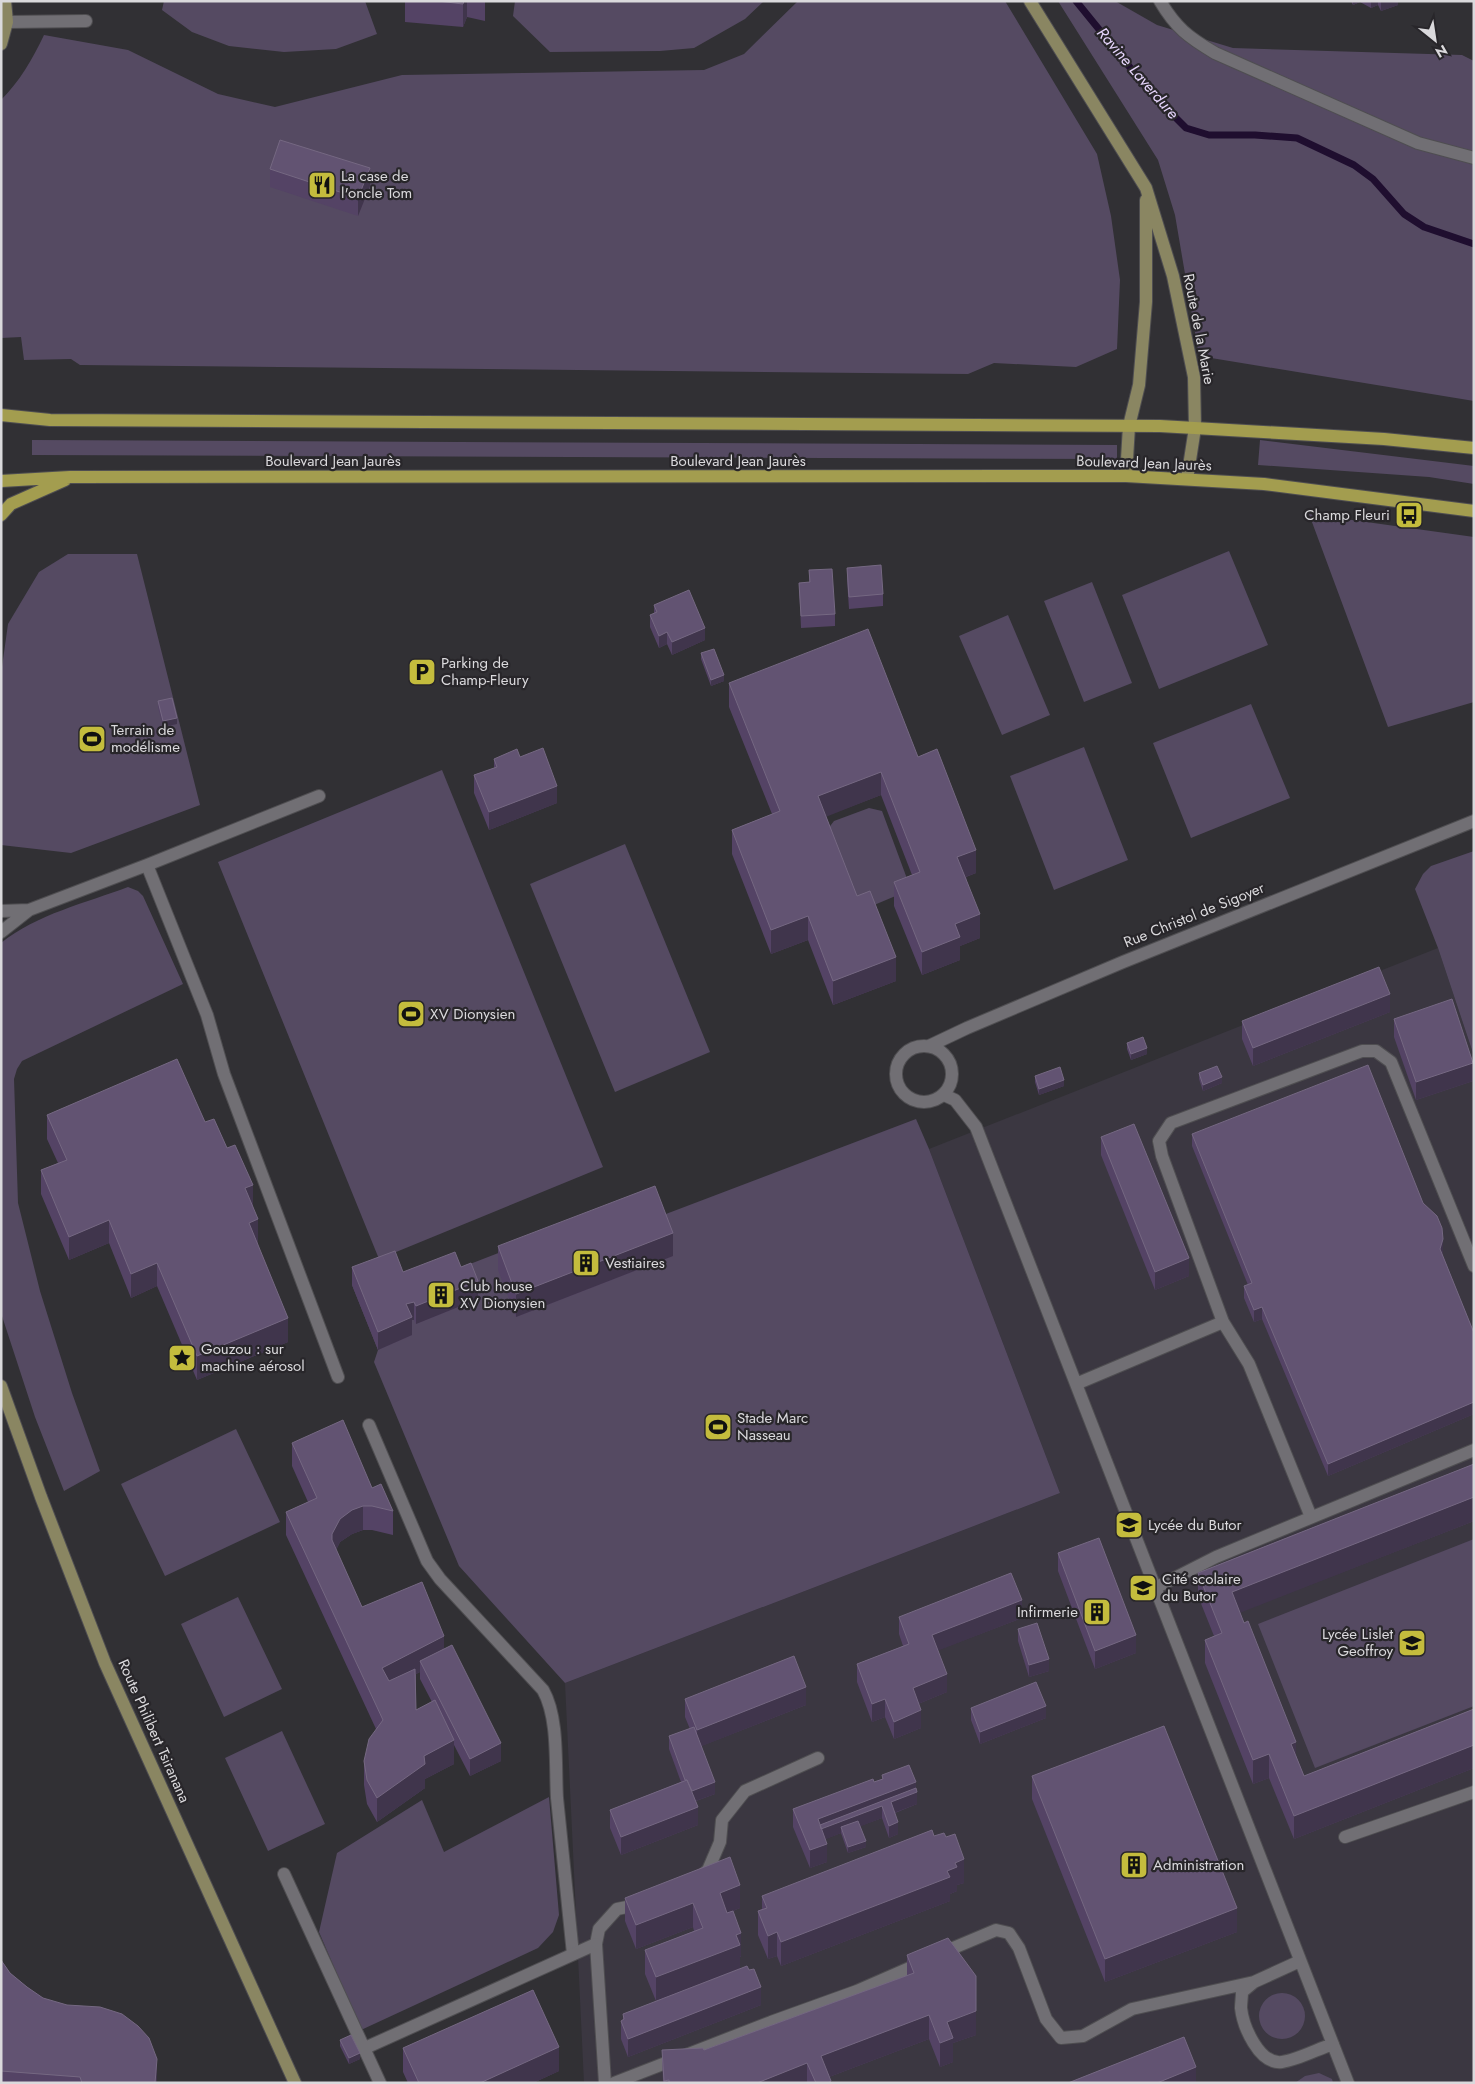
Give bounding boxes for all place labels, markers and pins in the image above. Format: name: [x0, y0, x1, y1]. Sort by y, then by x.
place label: La case de l'oncle Tom: [341, 165, 412, 204]
restaurant icon: La case de l'oncle Tom: [307, 170, 337, 200]
bus stop icon: Champ Fleuri: [1394, 500, 1424, 530]
place label: Champ Fleuri: [1304, 504, 1390, 526]
place label: Parking de Champ-Fleury: [441, 652, 529, 691]
parking icon: Parking de Champ-Fleury: [407, 657, 437, 687]
place label: Terrain de modélisme: [111, 719, 180, 758]
sports icon: Terrain de modélisme: [77, 724, 107, 754]
sports icon: XV Dionysien: [396, 999, 426, 1029]
place label: XV Dionysien: [430, 1003, 515, 1025]
building icon: Vestiaires: [571, 1248, 601, 1278]
place label: Vestiaires: [605, 1252, 665, 1274]
place label: Club house XV Dionysien: [460, 1275, 545, 1314]
building icon: Club house XV Dionysien: [426, 1280, 456, 1310]
place label: Gouzou : sur machine aérosol: [201, 1338, 305, 1377]
place icon: Gouzou : sur machine aérosol: [167, 1343, 197, 1373]
place label: Stade Marc Nasseau: [737, 1407, 808, 1446]
sports icon: Stade Marc Nasseau: [703, 1412, 733, 1442]
school or university icon: Lycée du Butor: [1114, 1510, 1144, 1540]
place label: Lycée du Butor: [1148, 1514, 1242, 1536]
place label: Cité scolaire du Butor: [1162, 1568, 1241, 1607]
school or university icon: Cité scolaire du Butor: [1128, 1573, 1158, 1603]
building icon: Infirmerie: [1082, 1597, 1112, 1627]
place label: Infirmerie: [1017, 1601, 1078, 1623]
place label: Lycée Lislet Geoffroy: [1322, 1623, 1393, 1662]
school or university icon: Lycée Lislet Geoffroy: [1397, 1628, 1427, 1658]
building icon: Administration: [1119, 1850, 1149, 1880]
place label: Administration: [1153, 1854, 1244, 1876]

